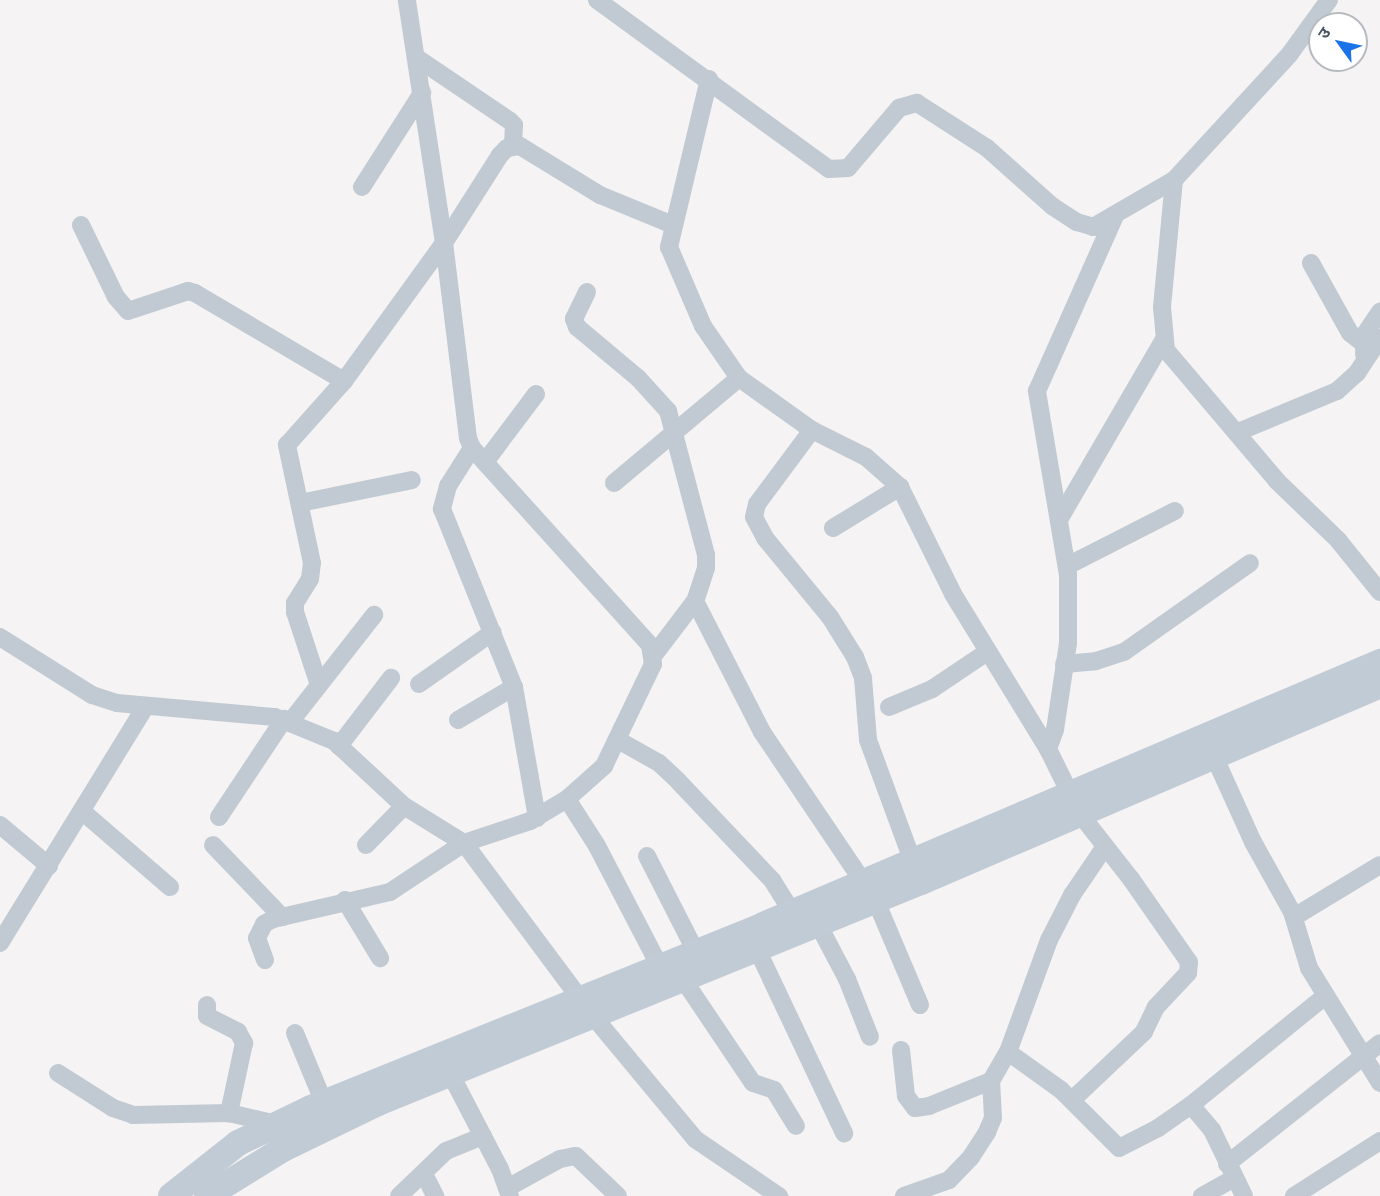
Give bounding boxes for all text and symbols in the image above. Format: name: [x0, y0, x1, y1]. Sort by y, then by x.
north arrow: [1308, 12, 1368, 72]
text: उ: [1314, 24, 1336, 43]

